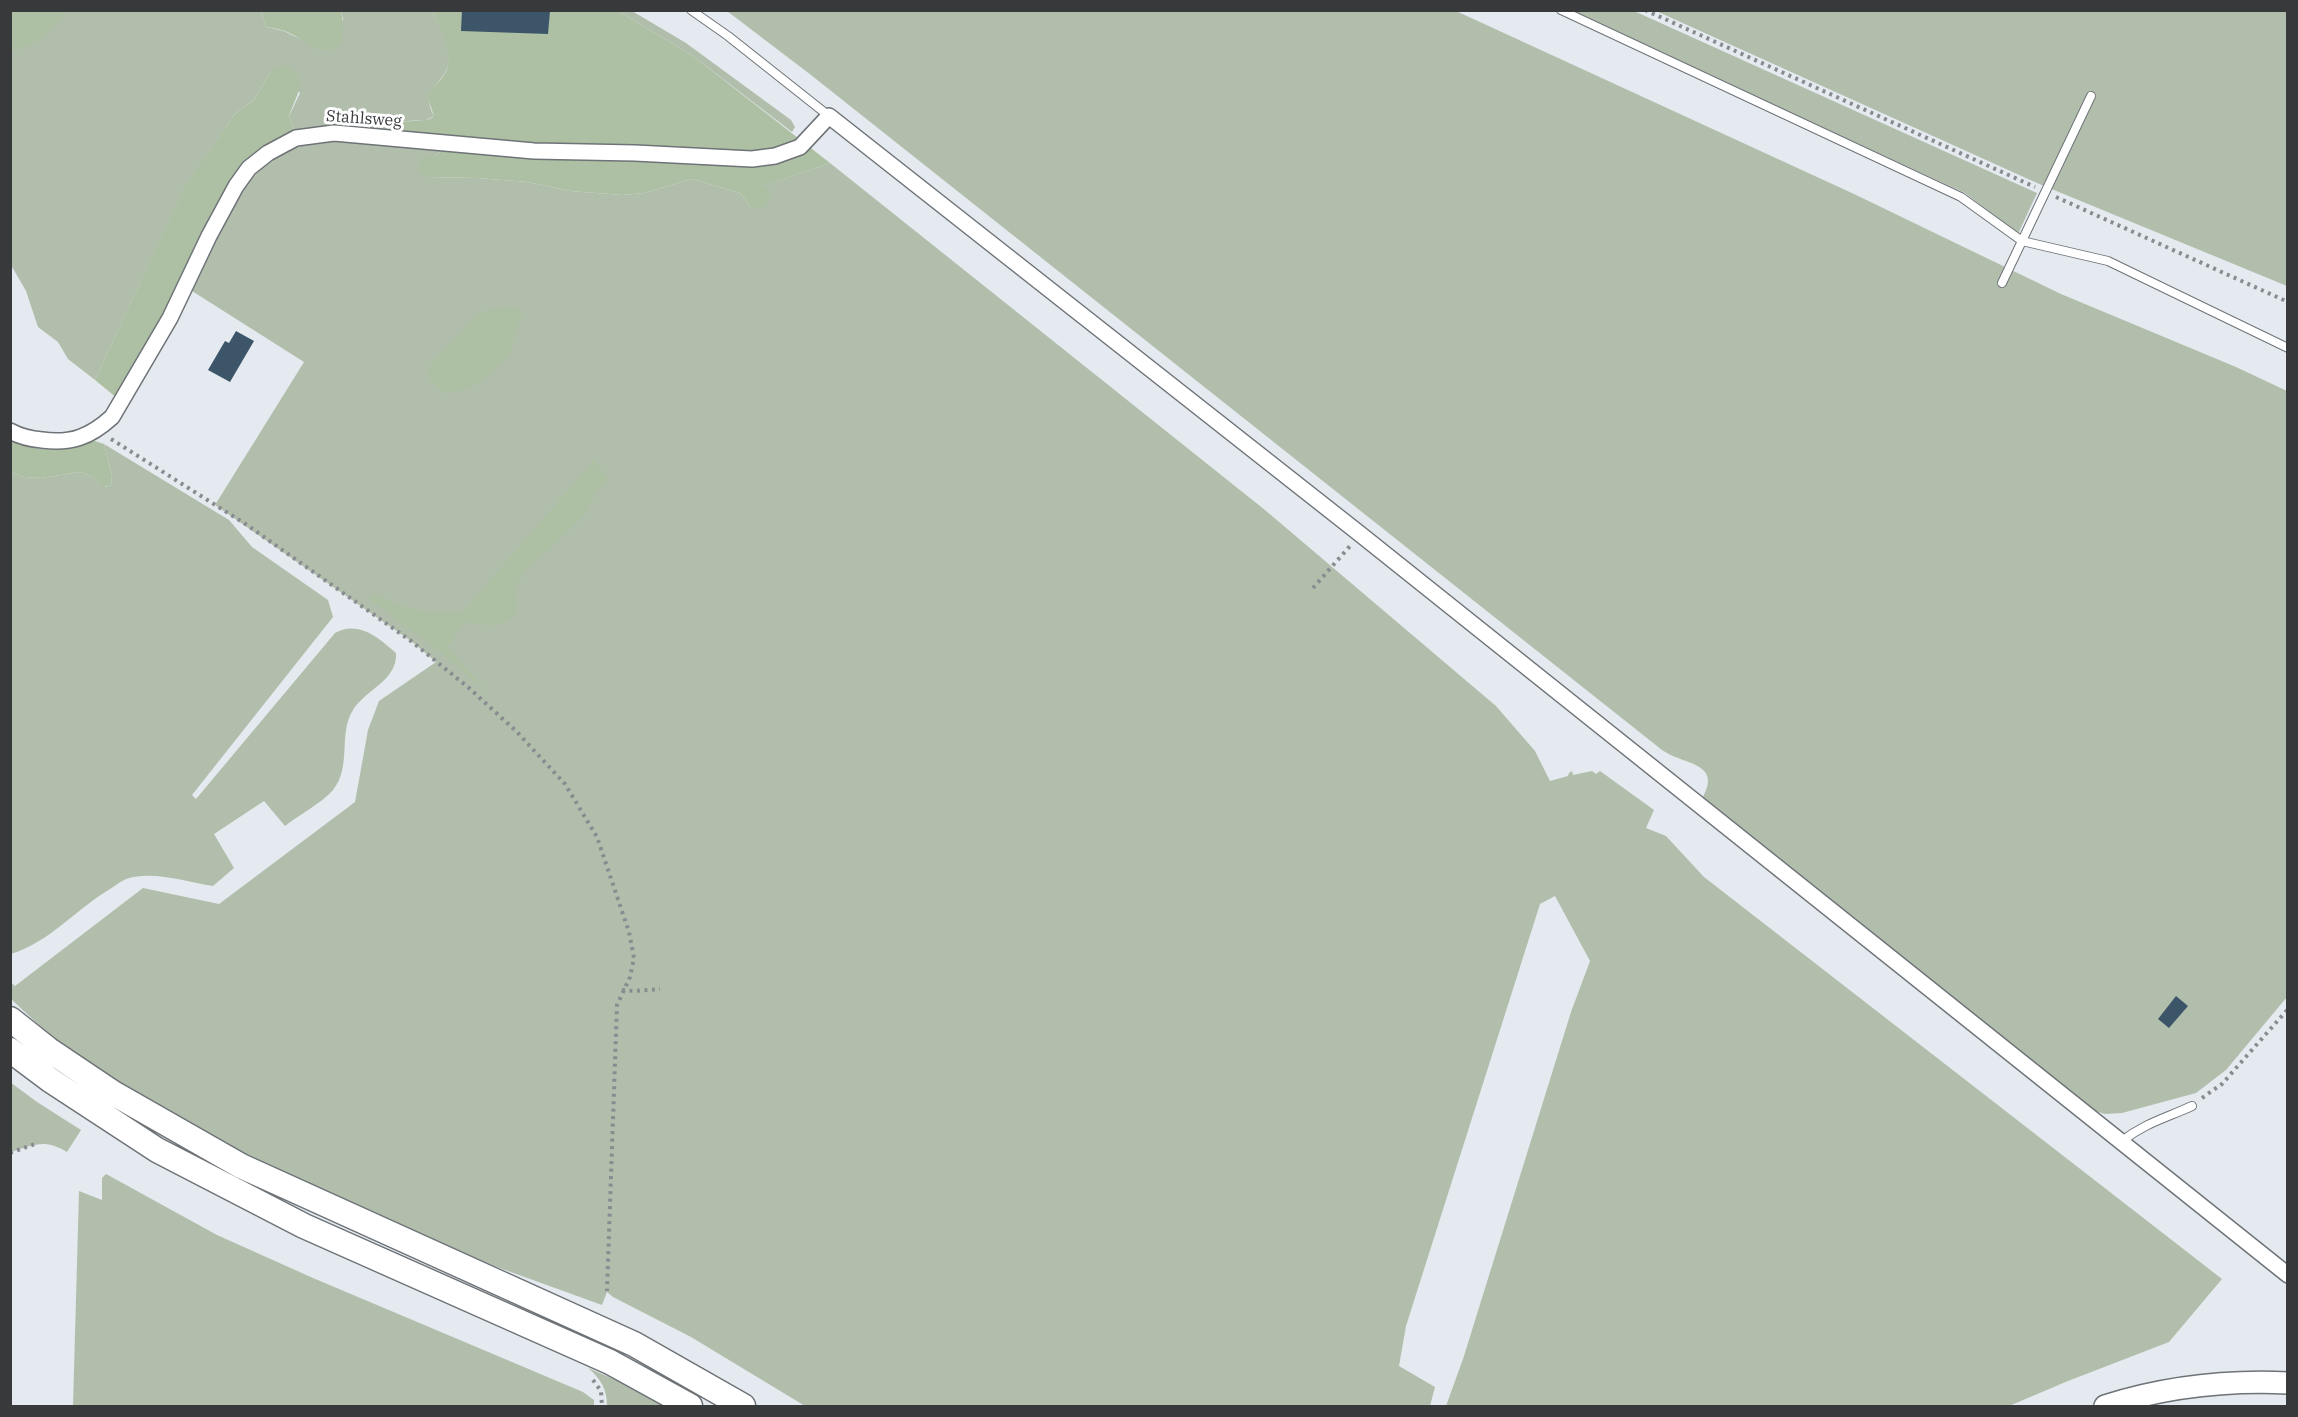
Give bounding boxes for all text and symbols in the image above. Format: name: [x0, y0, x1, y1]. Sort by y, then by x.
street label: Stahlsweg: [325, 107, 403, 131]

